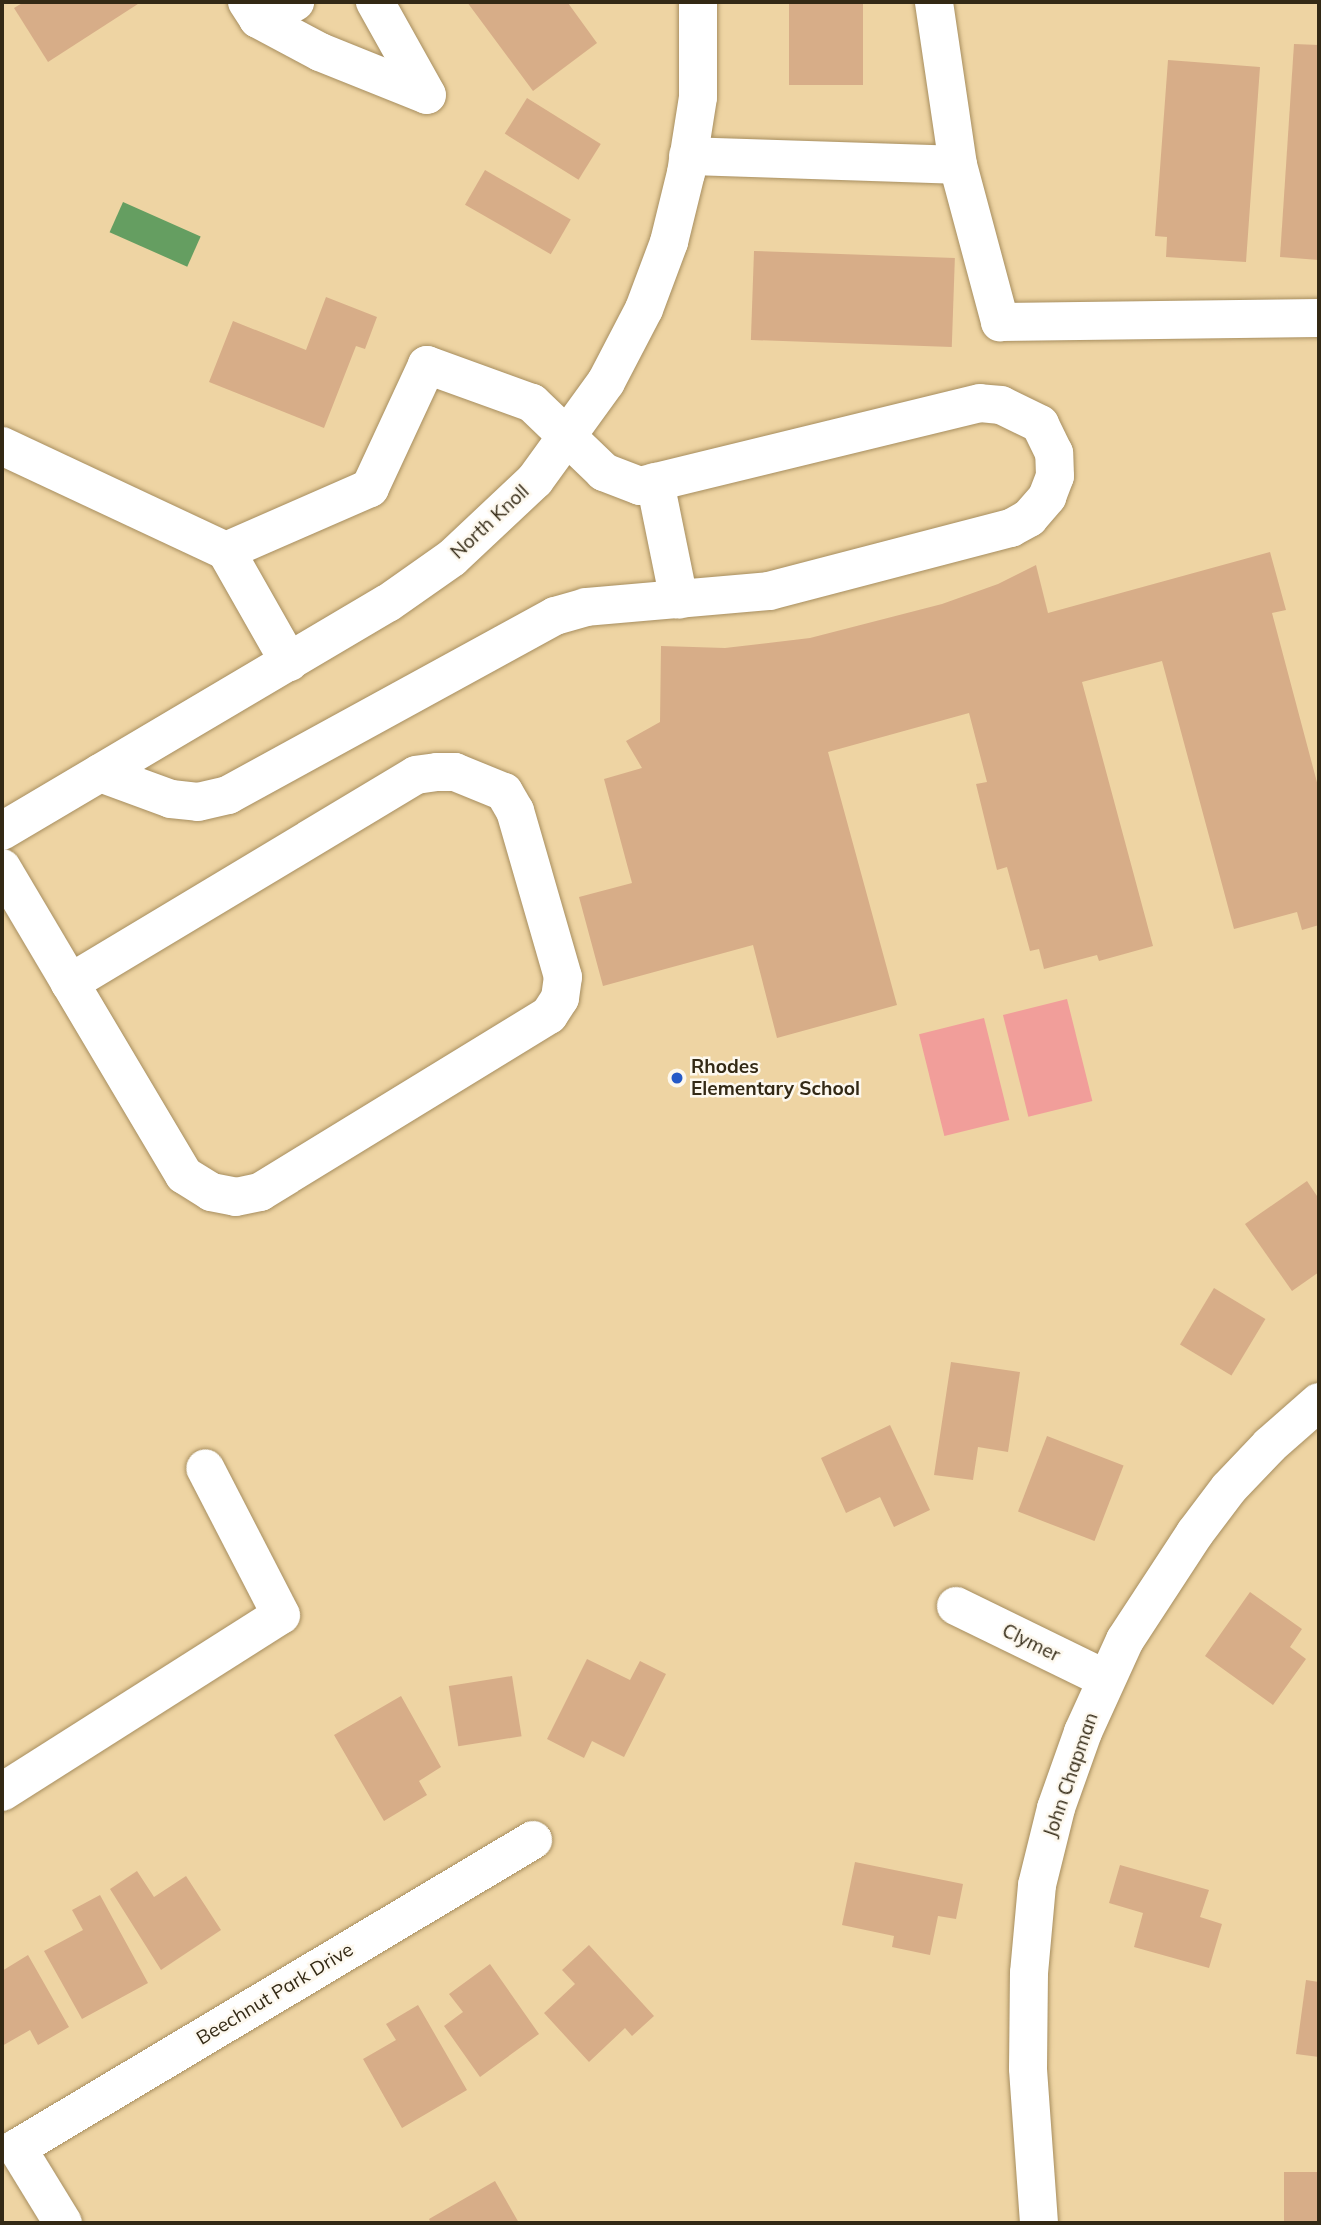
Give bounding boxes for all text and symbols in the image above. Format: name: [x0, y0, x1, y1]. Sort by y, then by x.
street label: North Knoll: [446, 480, 534, 564]
place label: Rhodes Elementary School: [691, 1056, 860, 1100]
marker: Rhodes Elementary School: [669, 1070, 685, 1086]
street label: Clymer: [998, 1619, 1064, 1667]
street label: John Chapman: [1039, 1710, 1103, 1840]
street label: Beechnut Park Drive: [193, 1938, 357, 2050]

